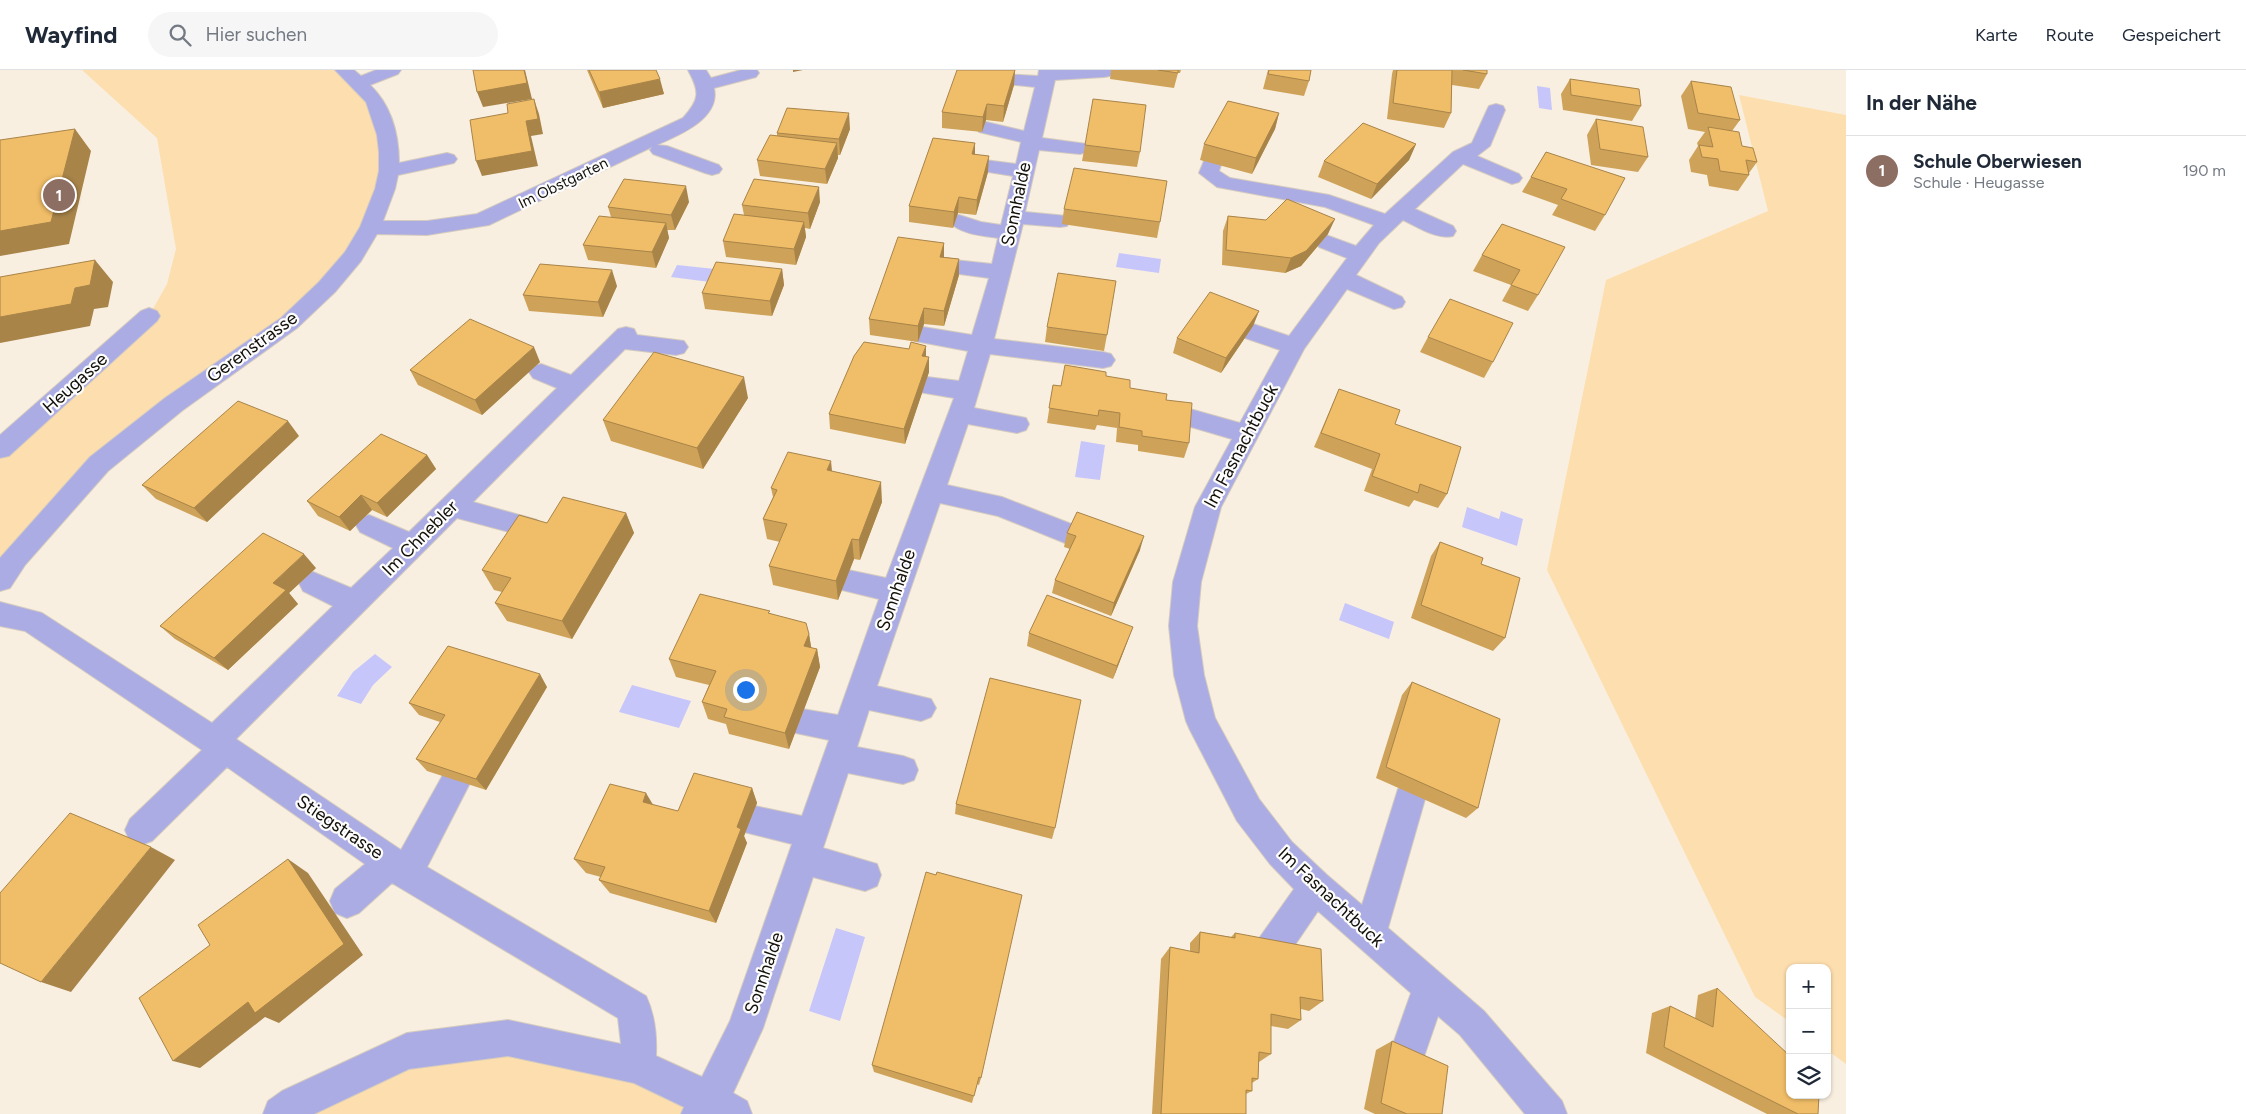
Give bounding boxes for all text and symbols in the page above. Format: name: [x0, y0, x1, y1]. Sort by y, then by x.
search box: [148, 12, 498, 57]
text: Wayfind: [25, 20, 118, 49]
icon: search: [166, 21, 194, 49]
text: Hier suchen: [206, 23, 307, 46]
text: Karte: [1975, 24, 2018, 46]
text: Route: [2046, 24, 2094, 46]
text: Gespeichert: [2122, 24, 2221, 46]
text: In der Nähe: [1866, 90, 1977, 115]
text: Schule Oberwiesen: [1913, 150, 2082, 173]
street label: Im Obstgarten: [515, 154, 611, 212]
street label: Sonnhalde: [996, 160, 1036, 248]
text: 1: [1879, 161, 1885, 180]
text: 190 m: [2183, 161, 2226, 180]
text: Schule · Heugasse: [1913, 173, 2044, 192]
pin: 1: [43, 176, 75, 214]
street label: Gerenstrasse: [202, 307, 302, 387]
street label: Heugasse: [38, 348, 112, 418]
street label: Im Fasnachtbuck: [1199, 380, 1283, 512]
street label: Im Chnebler: [378, 496, 462, 580]
street label: Sonnhalde: [872, 546, 920, 634]
your location: [733, 677, 759, 703]
street label: Stiegstrasse: [293, 790, 388, 864]
street label: Im Fasnachtbuck: [1273, 842, 1389, 952]
street label: Sonnhalde: [740, 929, 788, 1017]
map controls: [1786, 964, 1831, 1099]
button: +: [1786, 964, 1831, 1009]
button: −: [1786, 1009, 1831, 1054]
button: layers: [1786, 1054, 1831, 1099]

